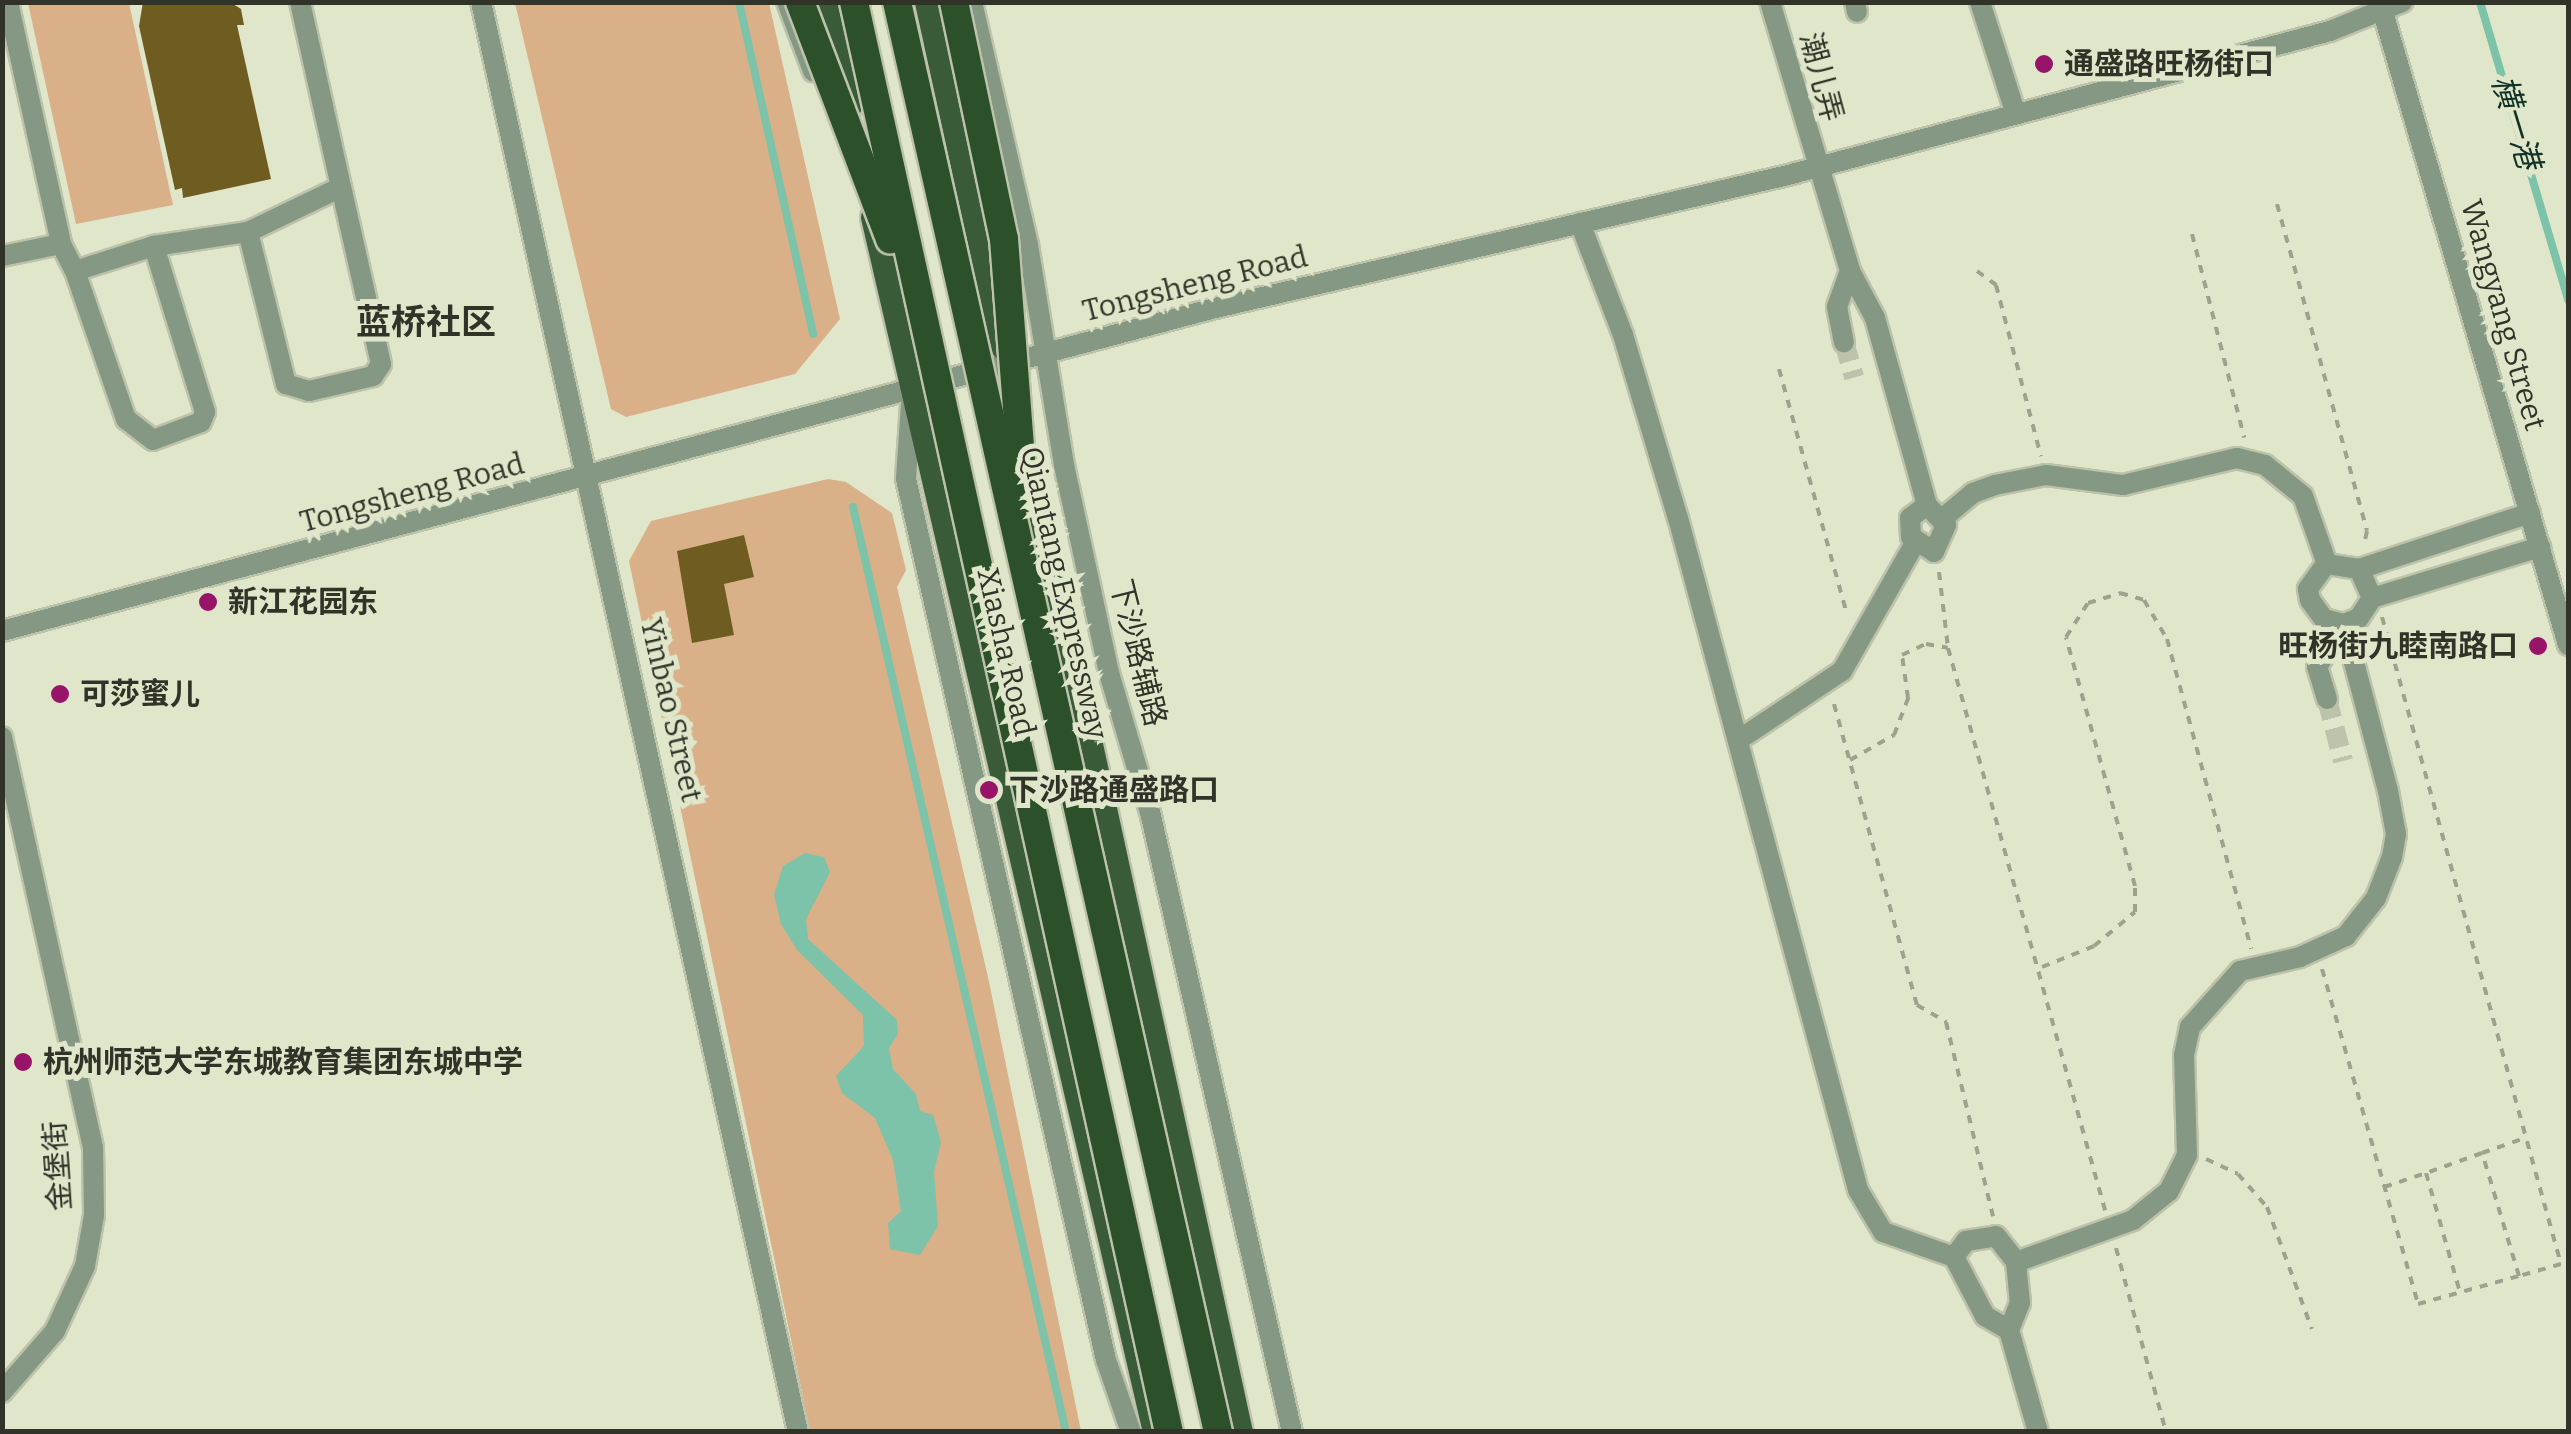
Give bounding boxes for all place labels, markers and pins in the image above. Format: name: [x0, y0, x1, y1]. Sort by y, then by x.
place label: 通盛路旺杨街口: [2064, 46, 2274, 82]
marker: 通盛路旺杨街口: [2033, 53, 2055, 75]
place label: 新江花园东: [228, 584, 378, 620]
marker: 新江花园东: [197, 591, 219, 613]
place label: 旺杨街九睦南路口: [2278, 628, 2518, 664]
marker: 旺杨街九睦南路口: [2527, 635, 2549, 657]
place label: 可莎蜜儿: [80, 676, 200, 712]
marker: 可莎蜜儿: [49, 683, 71, 705]
place label: 下沙路通盛路口: [1009, 772, 1219, 808]
marker: 下沙路通盛路口: [978, 779, 1000, 801]
place label: 杭州师范大学东城教育集团东城中学: [43, 1044, 523, 1080]
marker: 杭州师范大学东城教育集团东城中学: [12, 1051, 34, 1073]

